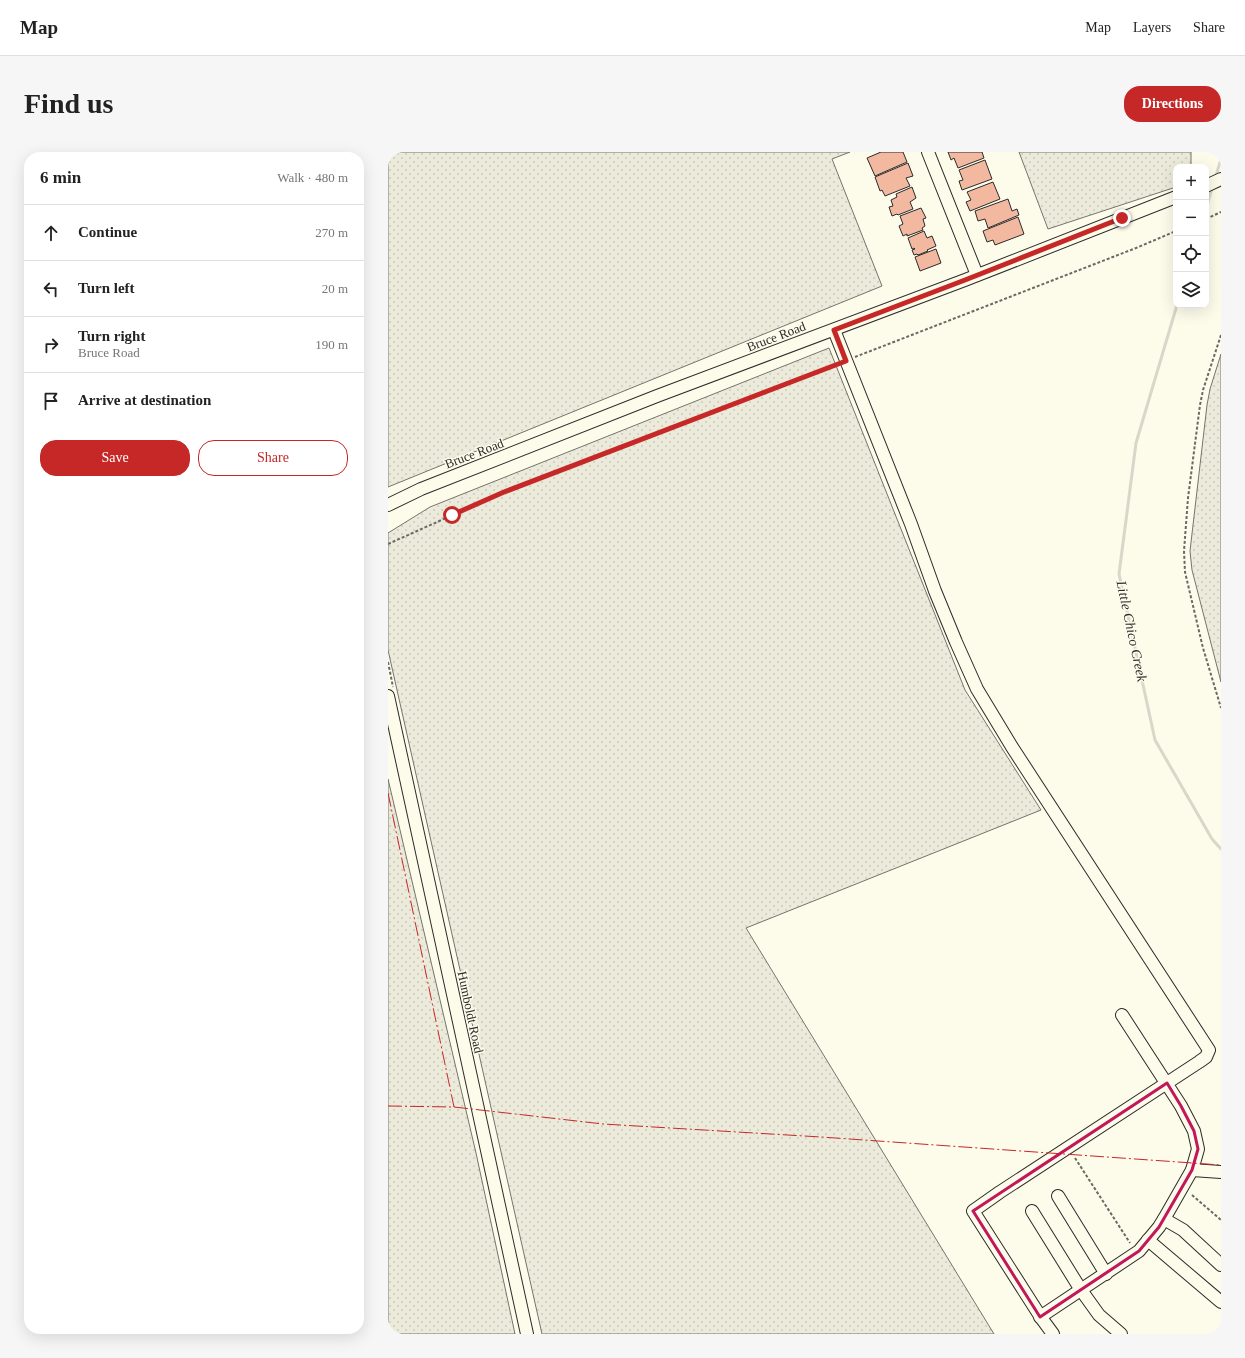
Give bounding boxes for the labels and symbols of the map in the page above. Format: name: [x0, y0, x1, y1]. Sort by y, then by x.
route end: [1113, 209, 1131, 227]
street label: Bruce Road: [745, 318, 808, 355]
street label: Bruce Road: [443, 435, 506, 472]
route start: [443, 506, 461, 524]
water label: Little Chico Creek: [1113, 578, 1150, 684]
street label: Humboldt Road: [455, 970, 487, 1055]

